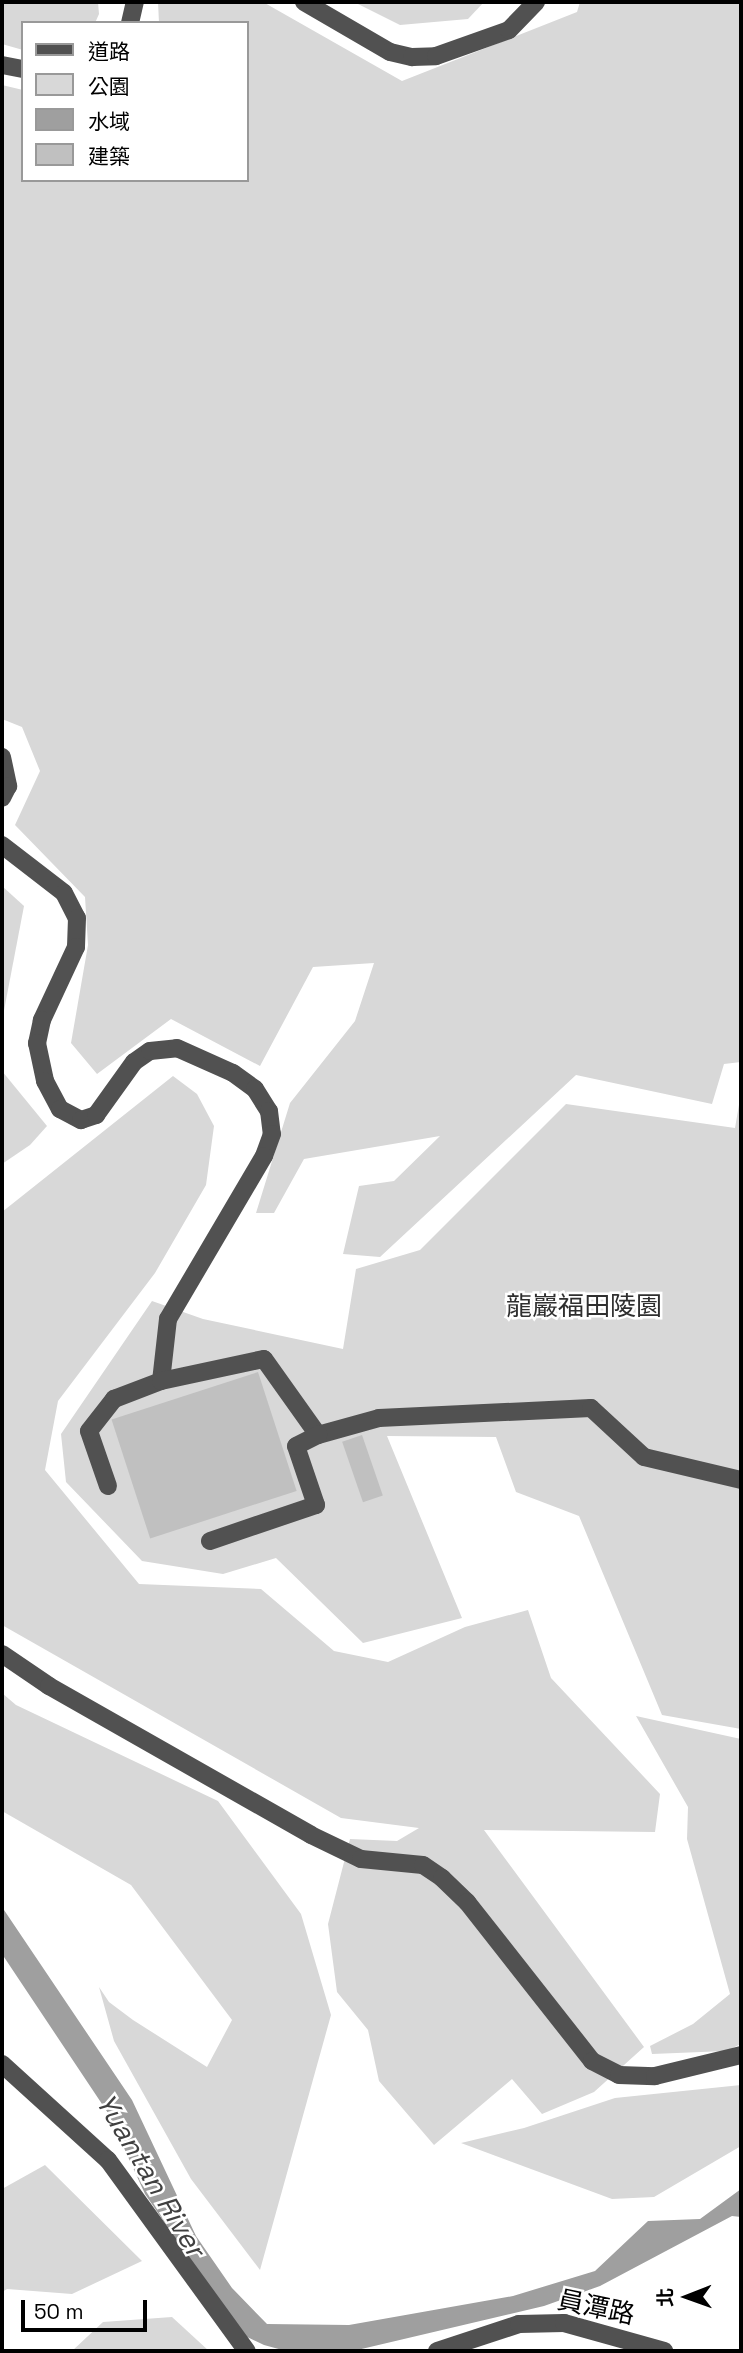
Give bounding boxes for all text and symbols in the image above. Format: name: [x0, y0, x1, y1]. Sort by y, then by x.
legend: [21, 21, 248, 182]
text: 道路: [88, 38, 130, 65]
text: 公園: [88, 73, 130, 100]
text: 水域: [88, 108, 130, 135]
text: 建築: [88, 143, 130, 170]
park label: 龍巖福田陵園: [506, 1291, 662, 1323]
water label: Yuantan River: [89, 2087, 213, 2263]
north arrow: [652, 2262, 722, 2332]
street label: 員潭路: [555, 2285, 637, 2331]
scale bar: [24, 2286, 150, 2330]
text: 北: [653, 2288, 678, 2307]
text: 50 m: [34, 2298, 84, 2325]

